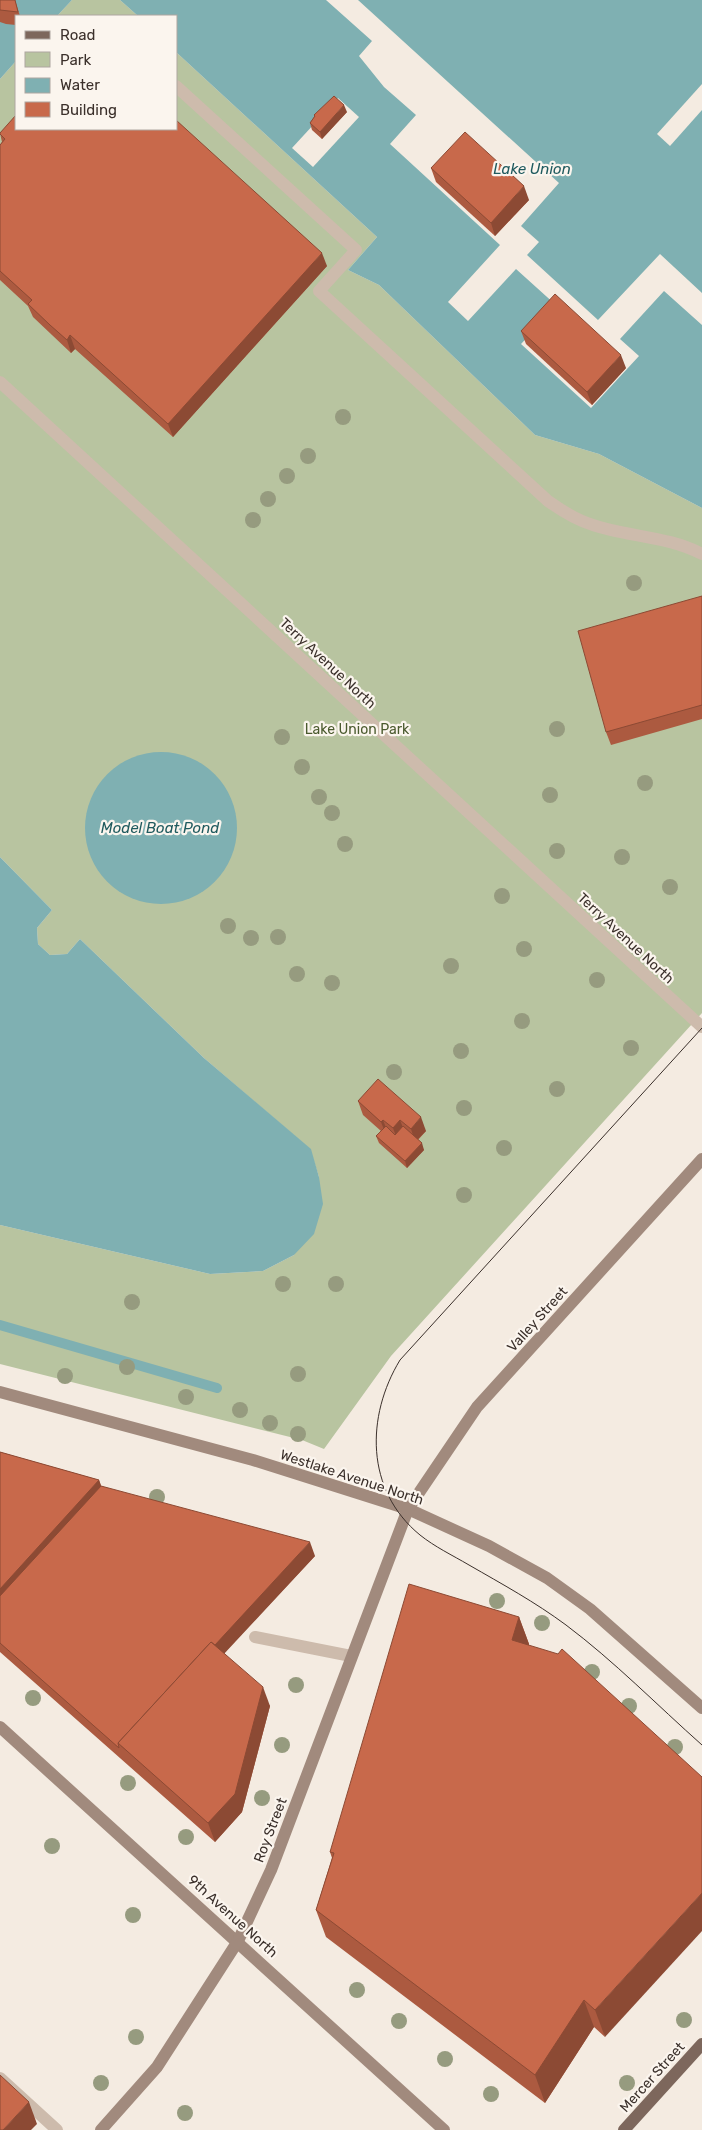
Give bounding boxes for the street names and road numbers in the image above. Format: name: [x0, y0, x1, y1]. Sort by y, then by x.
street label: Terry Avenue North: [276, 614, 379, 712]
street label: Terry Avenue North: [574, 889, 677, 987]
street label: Valley Street: [504, 1283, 571, 1355]
street label: Westlake Avenue North: [278, 1446, 426, 1509]
street label: Roy Street: [250, 1795, 291, 1865]
street label: 9th Avenue North: [184, 1872, 281, 1961]
street label: Mercer Street: [616, 2038, 689, 2116]

